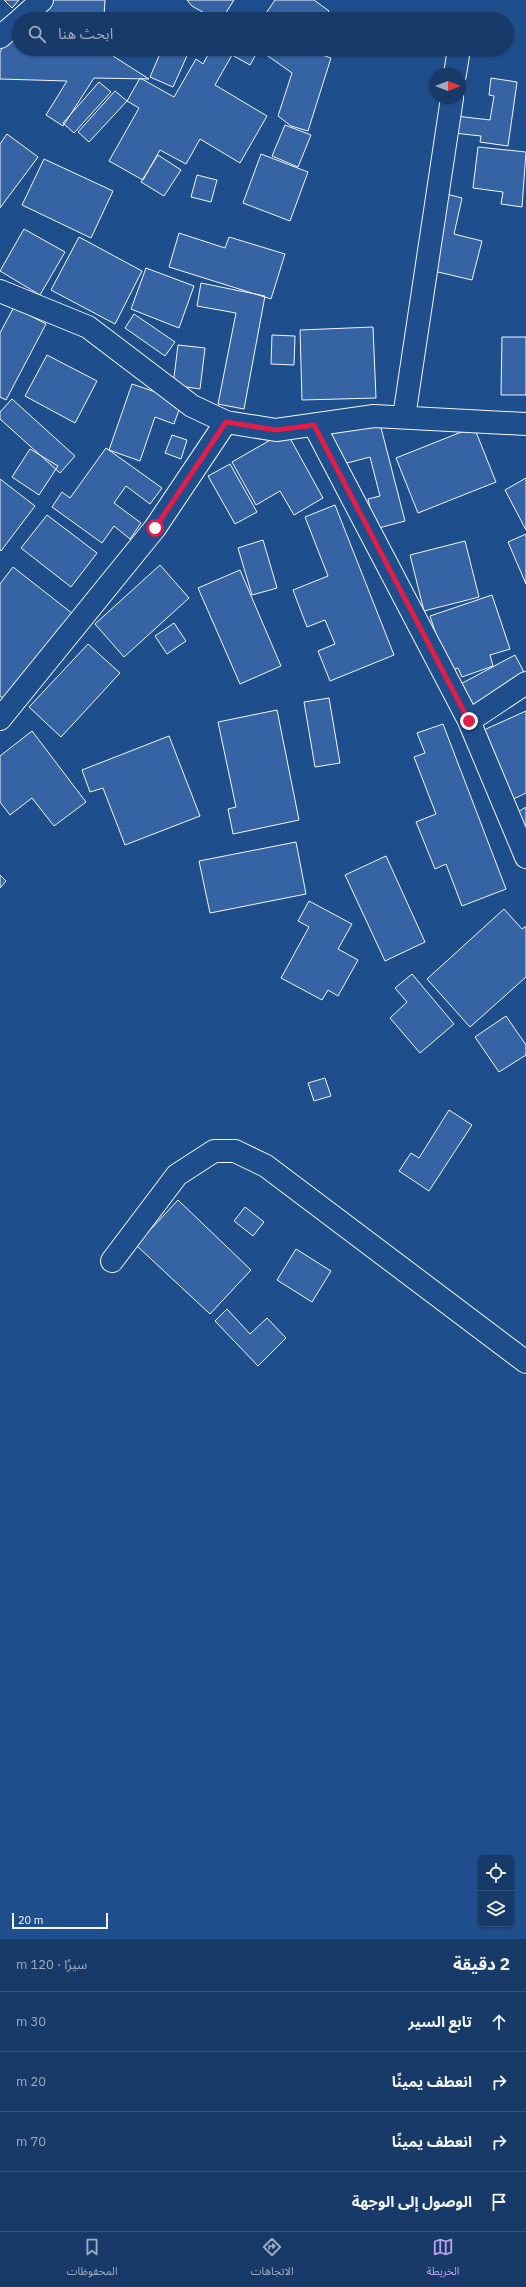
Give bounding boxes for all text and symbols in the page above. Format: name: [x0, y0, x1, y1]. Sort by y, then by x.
search box: [12, 12, 514, 56]
icon: search: [26, 23, 48, 45]
text: ابحث هنا: [58, 24, 113, 43]
north arrow: [430, 68, 466, 104]
route start: [146, 519, 164, 537]
route end: [460, 712, 478, 730]
map controls: [478, 1855, 514, 1927]
button: locate: [478, 1855, 514, 1891]
button: layers: [478, 1891, 514, 1927]
scale bar: [12, 1911, 108, 1930]
text: 20 m: [18, 1913, 43, 1927]
text: 2 دقيقة: [453, 1953, 510, 1975]
text: سيرًا · 120 m: [16, 1956, 87, 1973]
icon: ahead: [488, 2011, 510, 2033]
text: تابع السير: [408, 2012, 472, 2031]
text: 30 m: [16, 2013, 46, 2030]
icon: right: [488, 2071, 510, 2093]
text: انعطف يمينًا: [392, 2072, 472, 2091]
text: 20 m: [16, 2073, 46, 2090]
icon: right: [488, 2131, 510, 2153]
text: انعطف يمينًا: [392, 2132, 472, 2151]
text: 70 m: [16, 2133, 46, 2150]
icon: arrive: [488, 2191, 510, 2213]
text: الوصول إلى الوجهة: [352, 2192, 472, 2211]
tab: المحفوظات: [67, 2236, 118, 2283]
tab: الاتجاهات: [251, 2236, 294, 2283]
tab: الخريطة: [427, 2236, 460, 2283]

